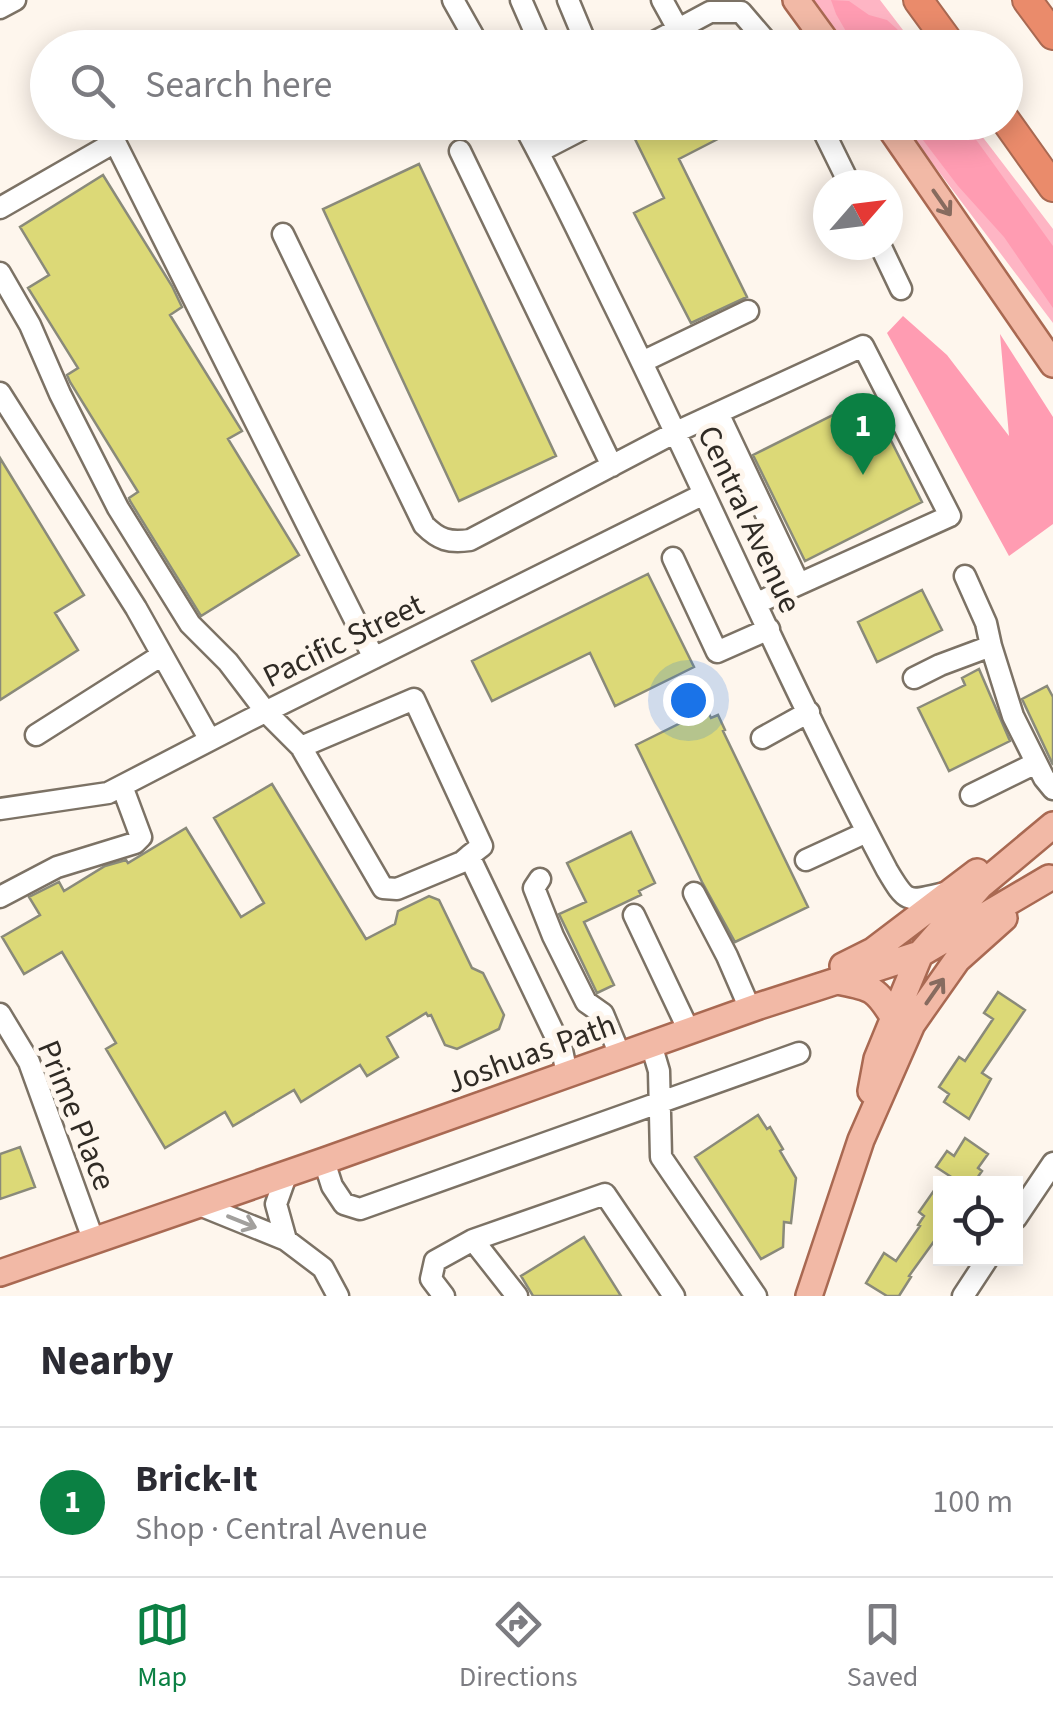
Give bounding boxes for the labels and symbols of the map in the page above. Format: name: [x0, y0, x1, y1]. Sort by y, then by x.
north arrow: [813, 170, 903, 260]
one-way arrow: [931, 188, 952, 216]
pin: 1: [830, 392, 896, 475]
street label: Central Avenue: [686, 418, 813, 621]
street label: Pacific Street: [255, 582, 432, 700]
your location: [663, 675, 714, 726]
one-way arrow: [924, 977, 945, 1005]
street label: Joshuas Path: [440, 1002, 623, 1106]
street label: Prime Place: [25, 1033, 127, 1197]
one-way arrow: [226, 1214, 256, 1232]

